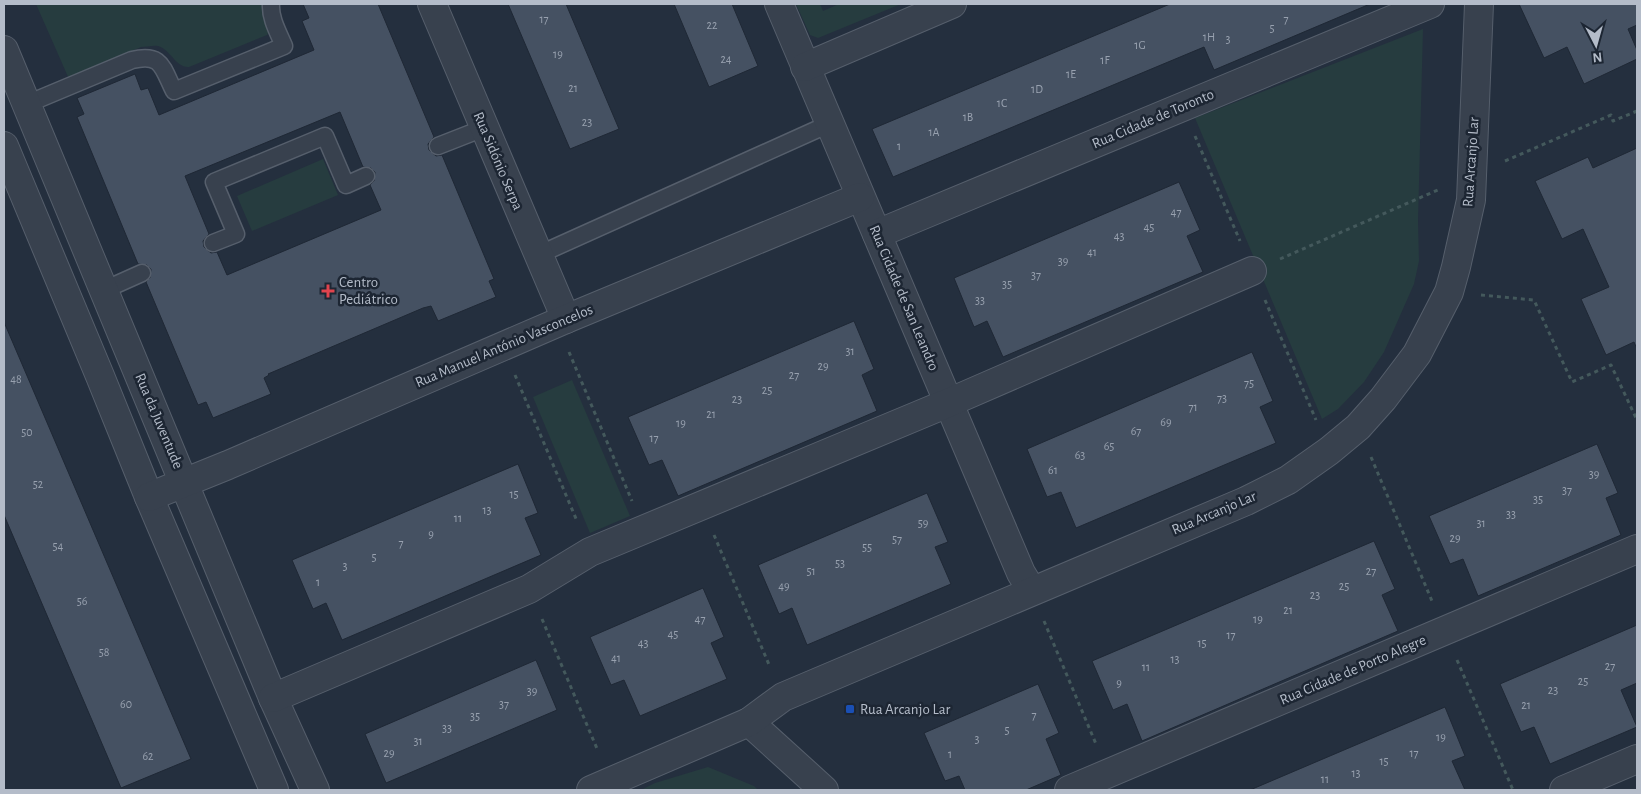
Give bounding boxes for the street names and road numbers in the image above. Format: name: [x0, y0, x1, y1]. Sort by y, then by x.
street label: Rua Cidade de Toronto: [1090, 87, 1216, 151]
street label: Rua Sidónio Serpa: [471, 110, 525, 212]
street label: Rua Arcanjo Lar: [1460, 116, 1482, 208]
street label: Rua Cidade de San Leandro: [866, 223, 942, 373]
street label: Rua Manuel António Vasconcelos: [413, 302, 595, 390]
street label: Rua da Juventude: [132, 371, 186, 471]
street label: Rua Arcanjo Lar: [1170, 488, 1259, 538]
street label: Rua Cidade de Porto Alegre: [1278, 632, 1428, 708]

